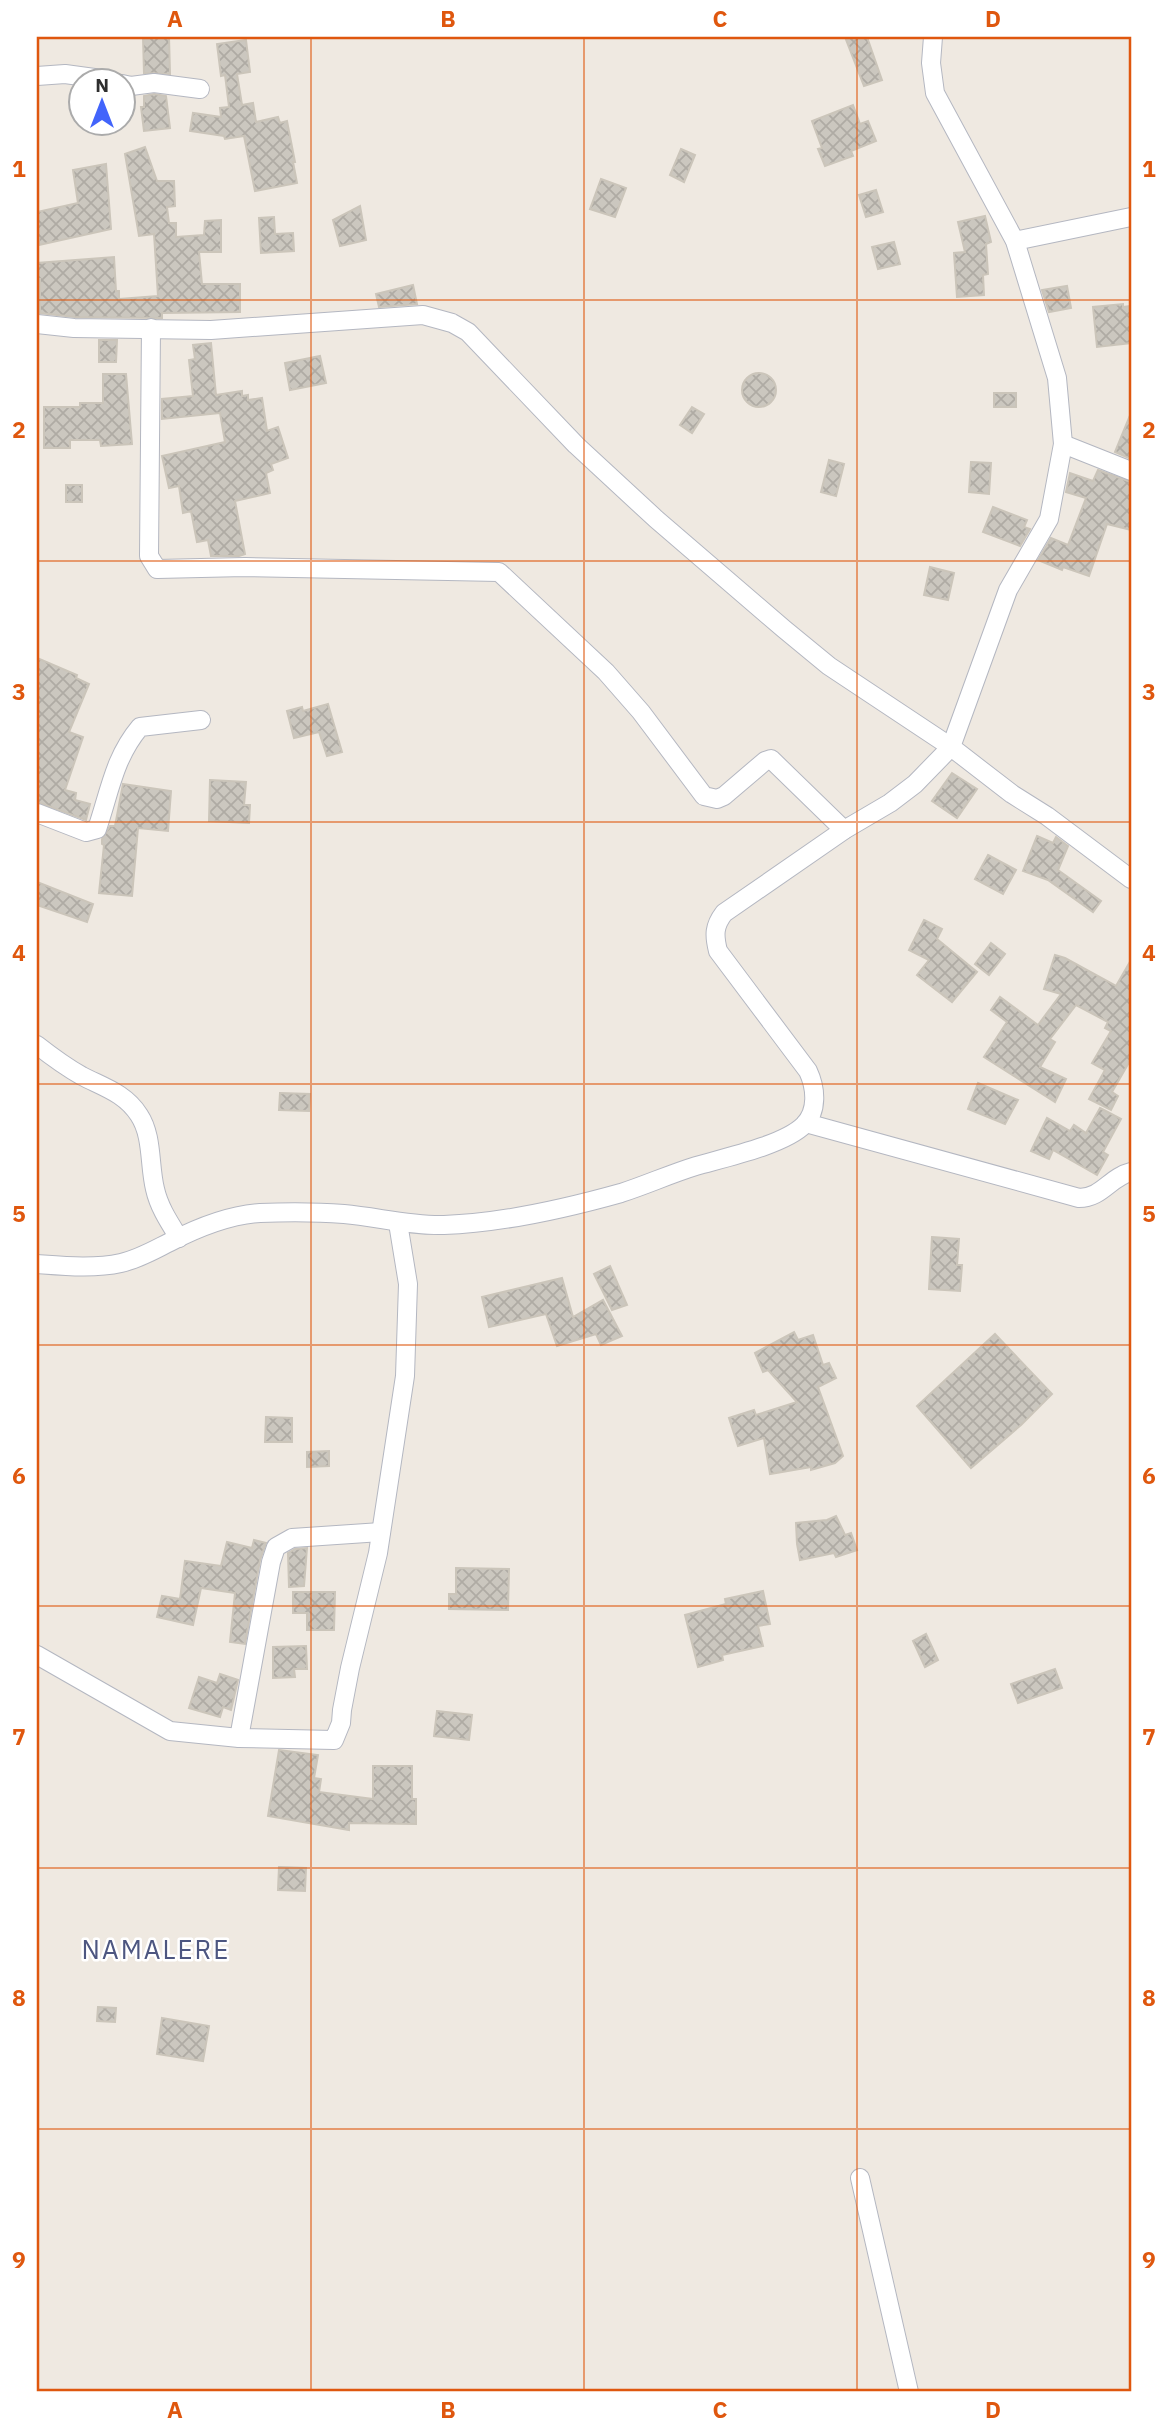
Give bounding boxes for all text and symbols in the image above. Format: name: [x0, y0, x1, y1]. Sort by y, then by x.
text: A: [167, 3, 183, 33]
text: B: [440, 3, 456, 33]
text: C: [713, 3, 728, 33]
text: D: [985, 3, 1001, 33]
north arrow: [66, 66, 136, 136]
text: N: [95, 73, 109, 97]
text: 1: [12, 153, 26, 183]
text: 1: [1142, 153, 1156, 183]
text: 2: [12, 414, 26, 444]
text: 2: [1142, 414, 1156, 444]
text: 3: [12, 676, 26, 706]
text: 3: [1142, 676, 1156, 706]
text: 4: [12, 937, 26, 967]
text: 4: [1142, 937, 1156, 967]
text: 5: [12, 1198, 26, 1228]
text: 5: [1142, 1198, 1156, 1228]
text: 6: [12, 1460, 26, 1490]
text: 6: [1142, 1460, 1156, 1490]
text: 7: [12, 1721, 26, 1751]
text: 7: [1142, 1721, 1156, 1751]
district label: NAMALERE: [82, 1932, 230, 1966]
text: 8: [12, 1982, 26, 2012]
text: 8: [1142, 1982, 1156, 2012]
text: 9: [12, 2244, 26, 2274]
text: 9: [1142, 2244, 1156, 2274]
text: A: [167, 2394, 183, 2424]
text: B: [440, 2394, 456, 2424]
text: C: [713, 2394, 728, 2424]
text: D: [985, 2394, 1001, 2424]

